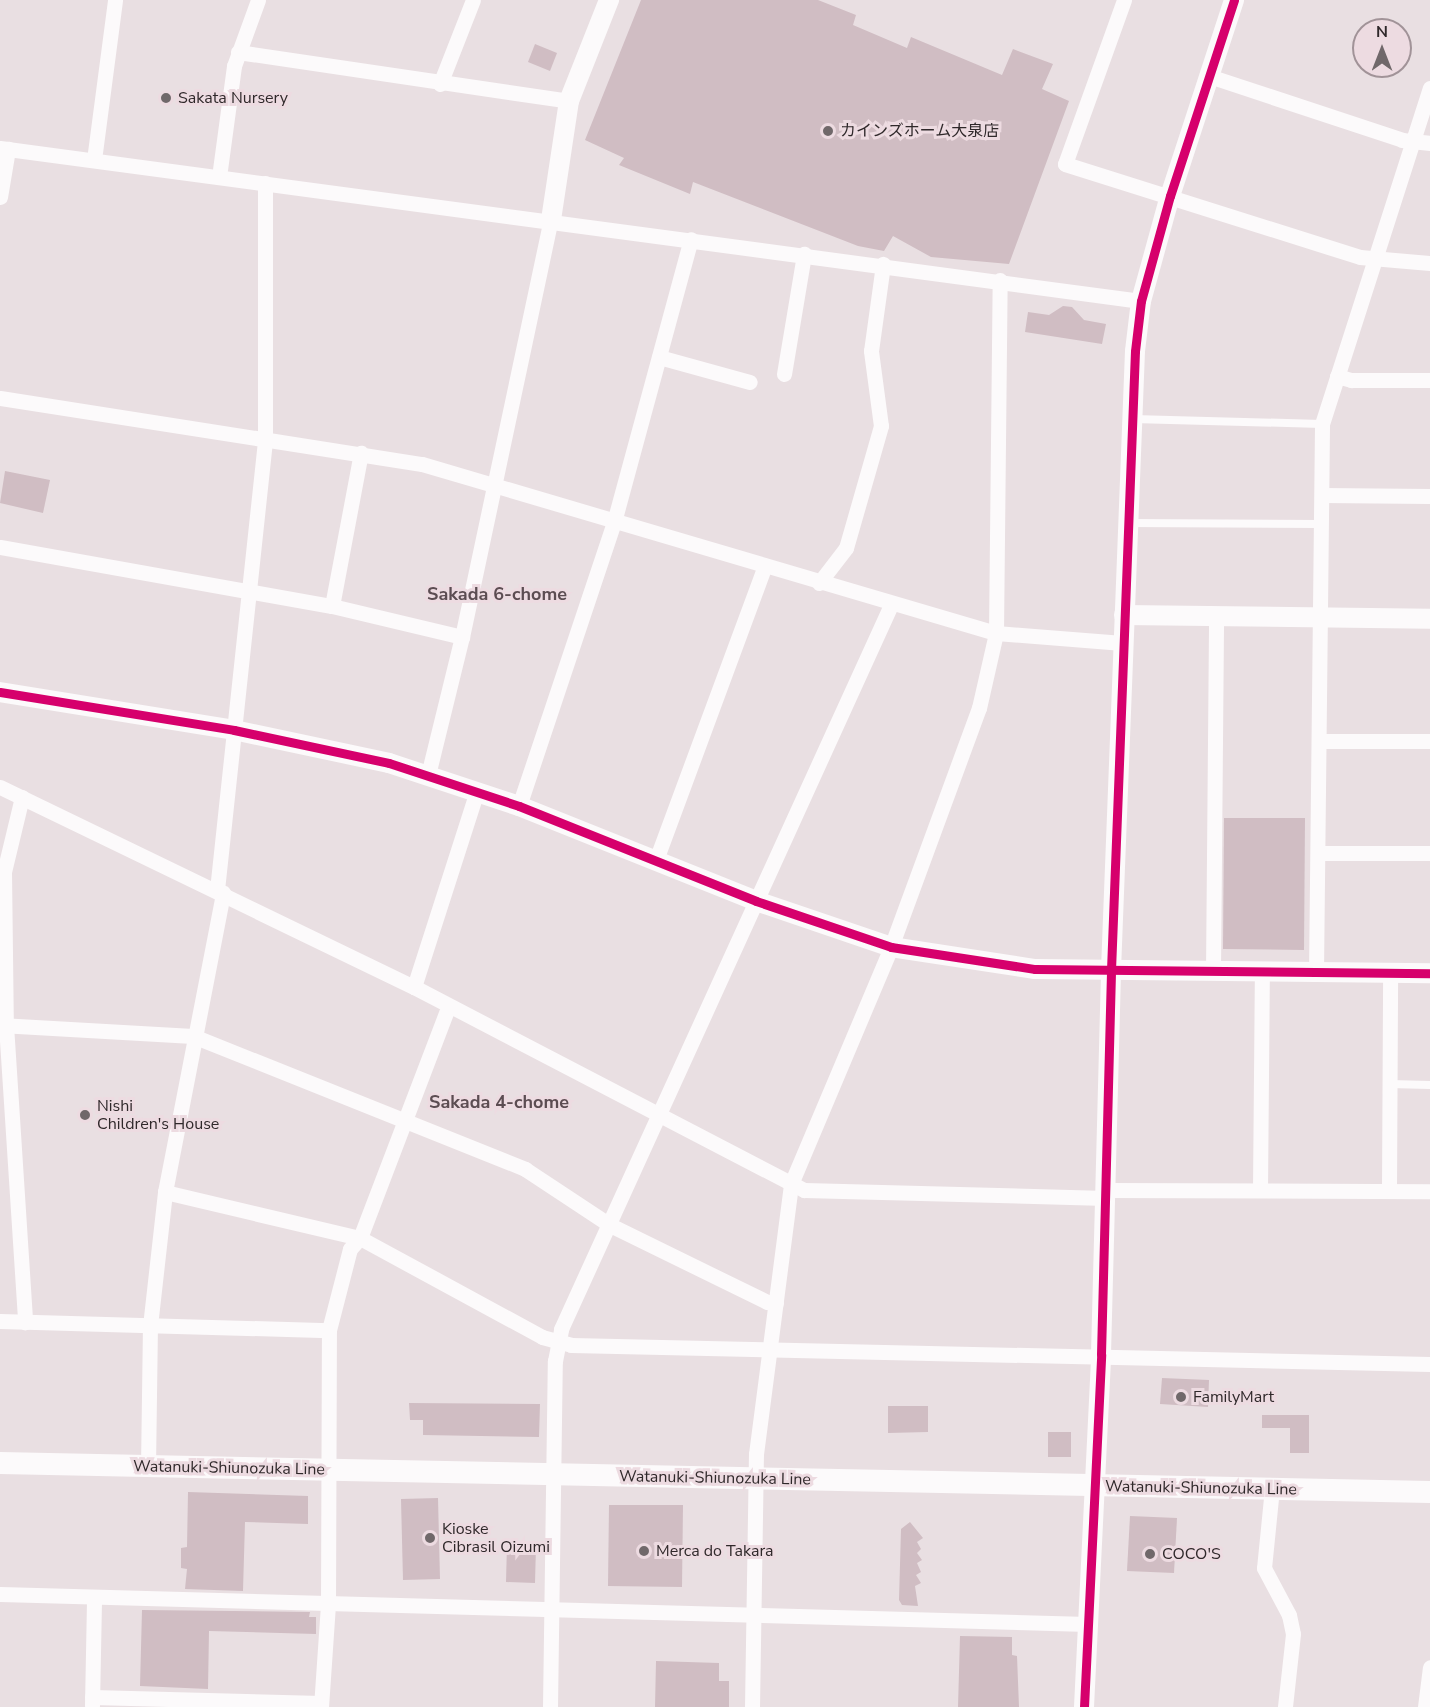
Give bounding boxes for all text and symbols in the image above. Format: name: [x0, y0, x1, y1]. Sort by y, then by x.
north arrow: [1352, 18, 1412, 78]
text: N: [1376, 21, 1388, 43]
place label: Sakata Nursery: [178, 88, 288, 108]
marker: Sakata Nursery: [159, 91, 173, 105]
place label: カインズホーム大泉店: [840, 121, 1000, 141]
marker: カインズホーム大泉店: [821, 124, 835, 138]
district label: Sakada 6-chome: [427, 583, 567, 605]
district label: Sakada 4-chome: [429, 1091, 569, 1113]
place label: Nishi Children's House: [97, 1096, 219, 1134]
marker: Nishi Children's House: [78, 1108, 92, 1122]
place label: FamilyMart: [1193, 1387, 1274, 1407]
marker: FamilyMart: [1174, 1390, 1188, 1404]
street label: Watanuki-Shiunozuka Line: [133, 1457, 325, 1479]
street label: Watanuki-Shiunozuka Line: [619, 1467, 811, 1489]
street label: Watanuki-Shiunozuka Line: [1105, 1477, 1297, 1499]
place label: Kioske Cibrasil Oizumi: [442, 1519, 550, 1557]
marker: Kioske Cibrasil Oizumi: [423, 1531, 437, 1545]
place label: Merca do Takara: [656, 1541, 774, 1561]
marker: Merca do Takara: [637, 1544, 651, 1558]
place label: COCO'S: [1162, 1544, 1221, 1564]
marker: COCO'S: [1143, 1547, 1157, 1561]

